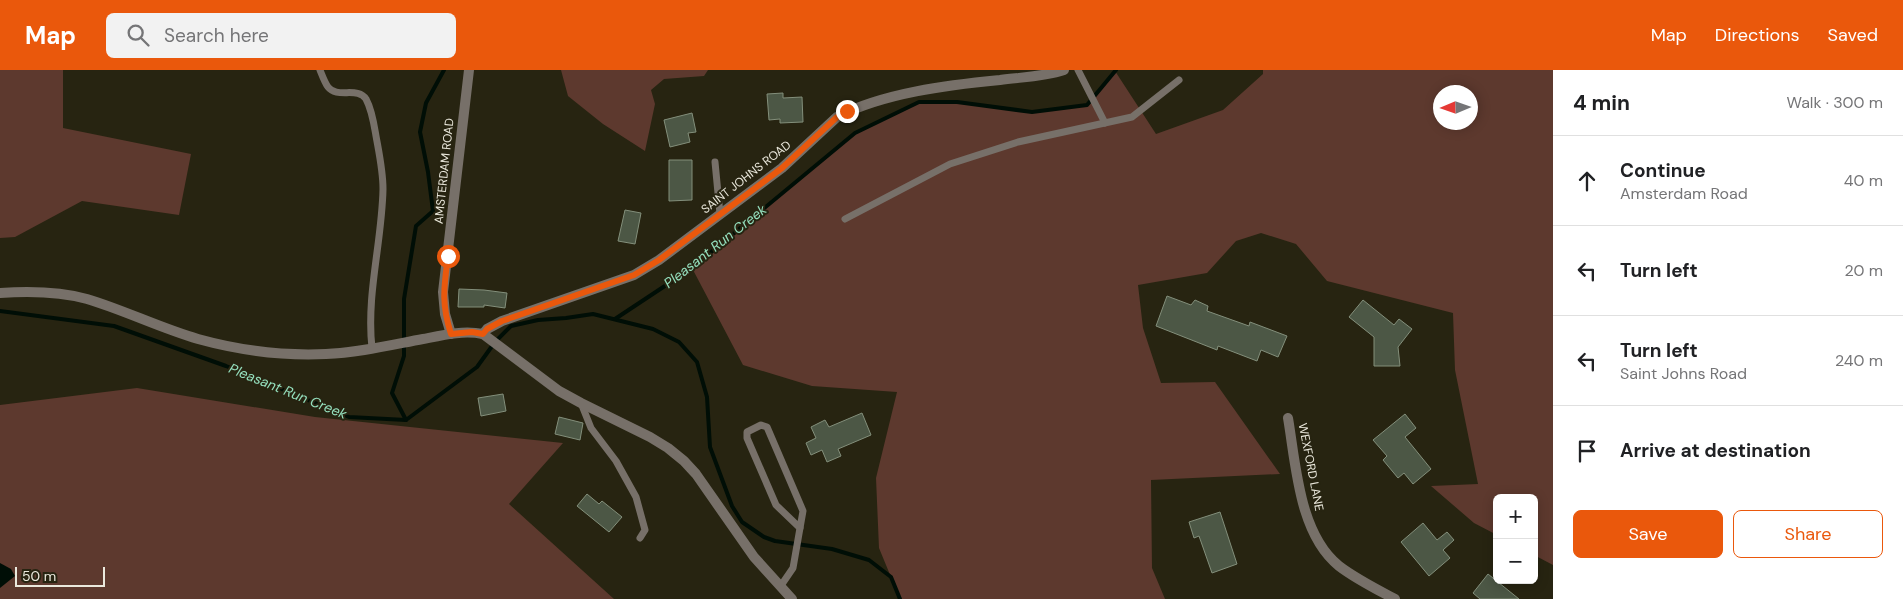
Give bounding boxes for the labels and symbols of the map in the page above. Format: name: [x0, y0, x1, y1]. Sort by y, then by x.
north arrow: [1433, 85, 1478, 130]
route end: [836, 100, 859, 123]
street label: AMSTERDAM ROAD: [430, 117, 458, 225]
street label: SAINT JOHNS ROAD: [698, 137, 794, 217]
water label: Pleasant Run Creek: [660, 200, 771, 292]
route start: [437, 245, 460, 268]
water label: Pleasant Run Creek: [226, 359, 350, 423]
street label: WEXFORD LANE: [1295, 422, 1327, 513]
scale bar: [15, 564, 105, 587]

